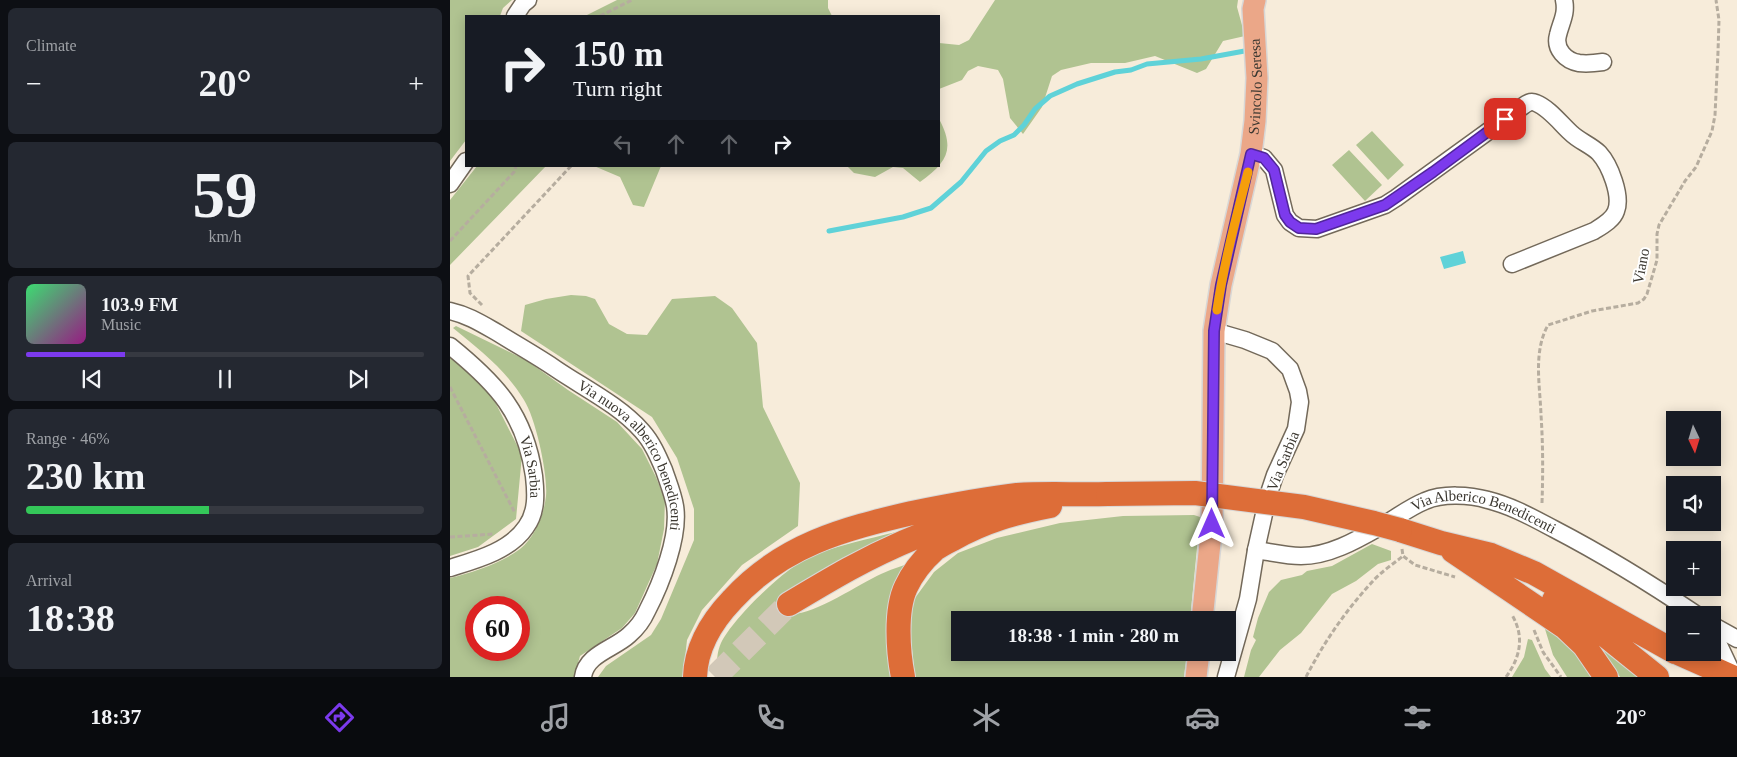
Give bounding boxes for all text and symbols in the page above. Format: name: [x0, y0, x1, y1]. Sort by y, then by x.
icon: right: [490, 35, 555, 100]
text: 150 m: [573, 35, 663, 74]
text: Climate: [26, 37, 77, 54]
street label: Svincolo Seresa: [1245, 38, 1265, 136]
text: 20°: [198, 62, 252, 104]
text: −: [26, 68, 42, 99]
text: +: [408, 68, 424, 99]
text: Turn right: [573, 76, 662, 101]
pin: [1484, 98, 1526, 140]
icon: arrive: [1491, 105, 1519, 133]
icon: left: [609, 130, 637, 158]
icon: ahead: [662, 130, 690, 158]
icon: ahead: [715, 130, 743, 158]
icon: right: [768, 130, 796, 158]
text: 59: [193, 159, 258, 231]
text: km/h: [209, 228, 241, 245]
street label: Viano: [1630, 247, 1652, 285]
text: 103.9 FM: [101, 294, 178, 315]
text: Music: [101, 316, 141, 333]
icon: previous: [78, 365, 106, 393]
icon: pause: [211, 365, 239, 393]
icon: next: [344, 365, 372, 393]
street label: Via nuova alberico benedicenti: [575, 377, 684, 532]
north arrow: [1666, 411, 1721, 466]
map controls: [1666, 411, 1721, 661]
street label: Via Sarbia: [1264, 429, 1302, 493]
text: Range · 46%: [26, 430, 110, 447]
street label: Via Sarbia: [517, 434, 543, 498]
text: 230 km: [26, 455, 145, 497]
button: sound: [1666, 476, 1721, 531]
street label: Via Alberico Benedicenti: [1408, 488, 1559, 537]
position arrow: [1185, 497, 1237, 549]
button: +: [1666, 541, 1721, 596]
text: Arrival: [26, 572, 72, 589]
speed limit sign: 60: [465, 596, 530, 661]
text: 18:38: [26, 597, 115, 639]
button: −: [1666, 606, 1721, 661]
text: 18:38 · 1 min · 280 m: [1008, 625, 1179, 646]
icon: directions: [322, 700, 357, 735]
icon: music: [538, 700, 573, 735]
icon: phone: [753, 700, 788, 735]
icon: climate: [969, 700, 1004, 735]
icon: car: [1185, 700, 1220, 735]
icon: filters: [1400, 700, 1435, 735]
text: 18:37: [90, 704, 142, 729]
text: 20°: [1616, 704, 1647, 729]

